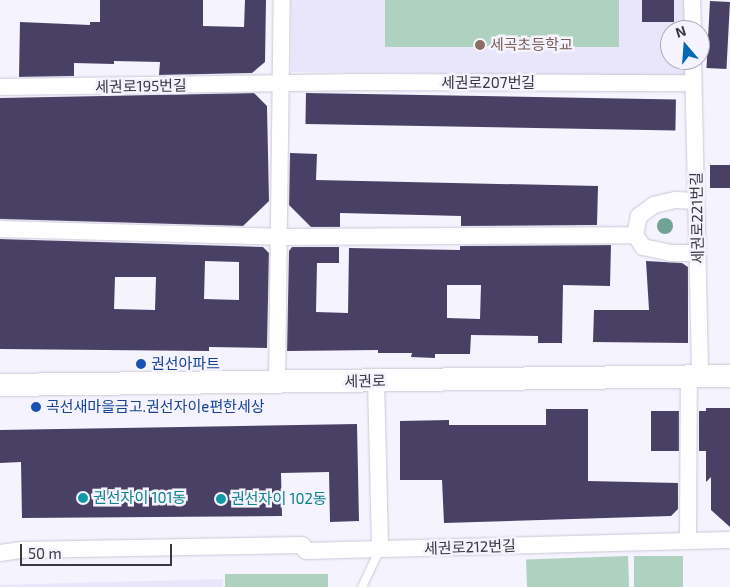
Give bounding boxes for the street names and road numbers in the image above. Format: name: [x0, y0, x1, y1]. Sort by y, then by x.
street label: 세권로207번길: [441, 74, 535, 92]
street label: 세권로195번길: [95, 76, 187, 96]
street label: 세권로221번길: [687, 172, 707, 264]
street label: 세권로: [344, 372, 386, 390]
street label: 세권로212번길: [424, 536, 516, 558]

